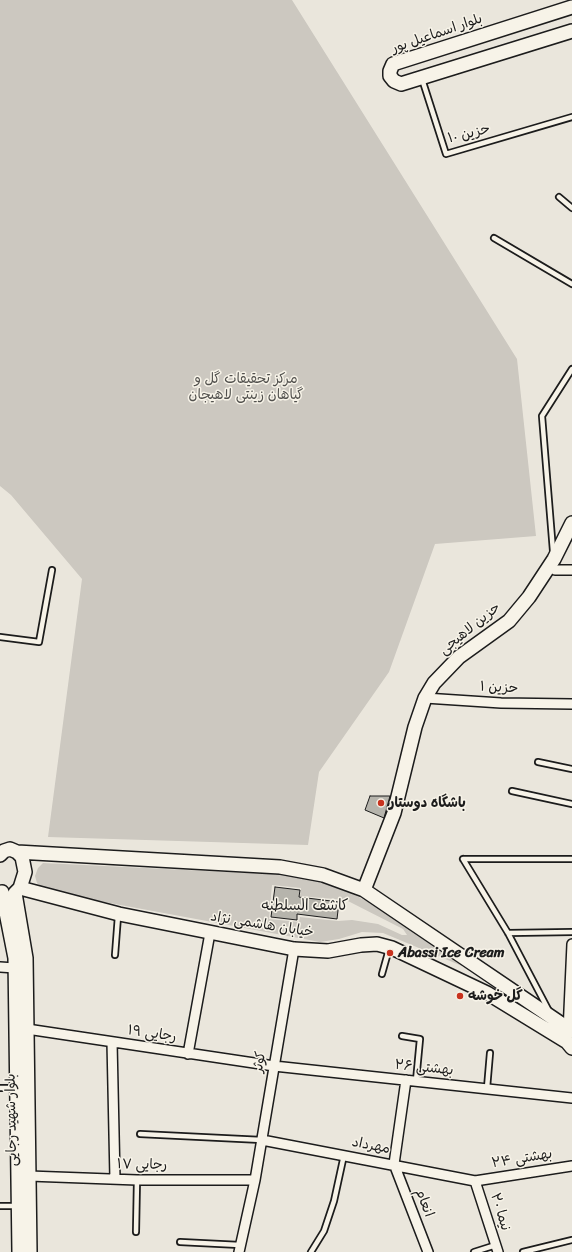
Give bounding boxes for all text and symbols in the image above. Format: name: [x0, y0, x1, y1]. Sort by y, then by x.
street label: بلوار اسماعیل پور: [389, 11, 485, 57]
street label: حزین ۱۰: [446, 121, 492, 147]
park label: مرکز تحقیقات گل و گیاهان زینتی لاهیجان: [188, 371, 304, 404]
street label: حزین لاهیجی: [436, 599, 504, 659]
street label: حزین ۱: [479, 679, 519, 697]
place label: باشگاه دوستار: [389, 795, 466, 811]
marker: باشگاه دوستار: [376, 798, 386, 808]
district label: کاشف السلطنه: [262, 897, 348, 915]
street label: خیابان هاشمی نژاد: [209, 909, 315, 941]
place label: Abassi Ice Cream: [398, 945, 504, 961]
marker: Abassi Ice Cream: [385, 948, 395, 958]
place label: گل خوشه: [468, 988, 523, 1004]
marker: گل خوشه: [455, 991, 465, 1001]
street label: رجایی ۱۹: [126, 1022, 178, 1046]
street label: کوثر: [250, 1050, 270, 1074]
street label: بهشتی ۲۶: [394, 1057, 454, 1079]
street label: بلوار شهید رجایی: [3, 1073, 21, 1167]
street label: مهرداد: [350, 1134, 392, 1158]
street label: بهشتی ۲۴: [490, 1146, 554, 1172]
street label: رجایی ۱۷: [117, 1156, 167, 1174]
street label: انعام: [411, 1186, 437, 1220]
street label: نیما ۲۰: [486, 1191, 514, 1233]

